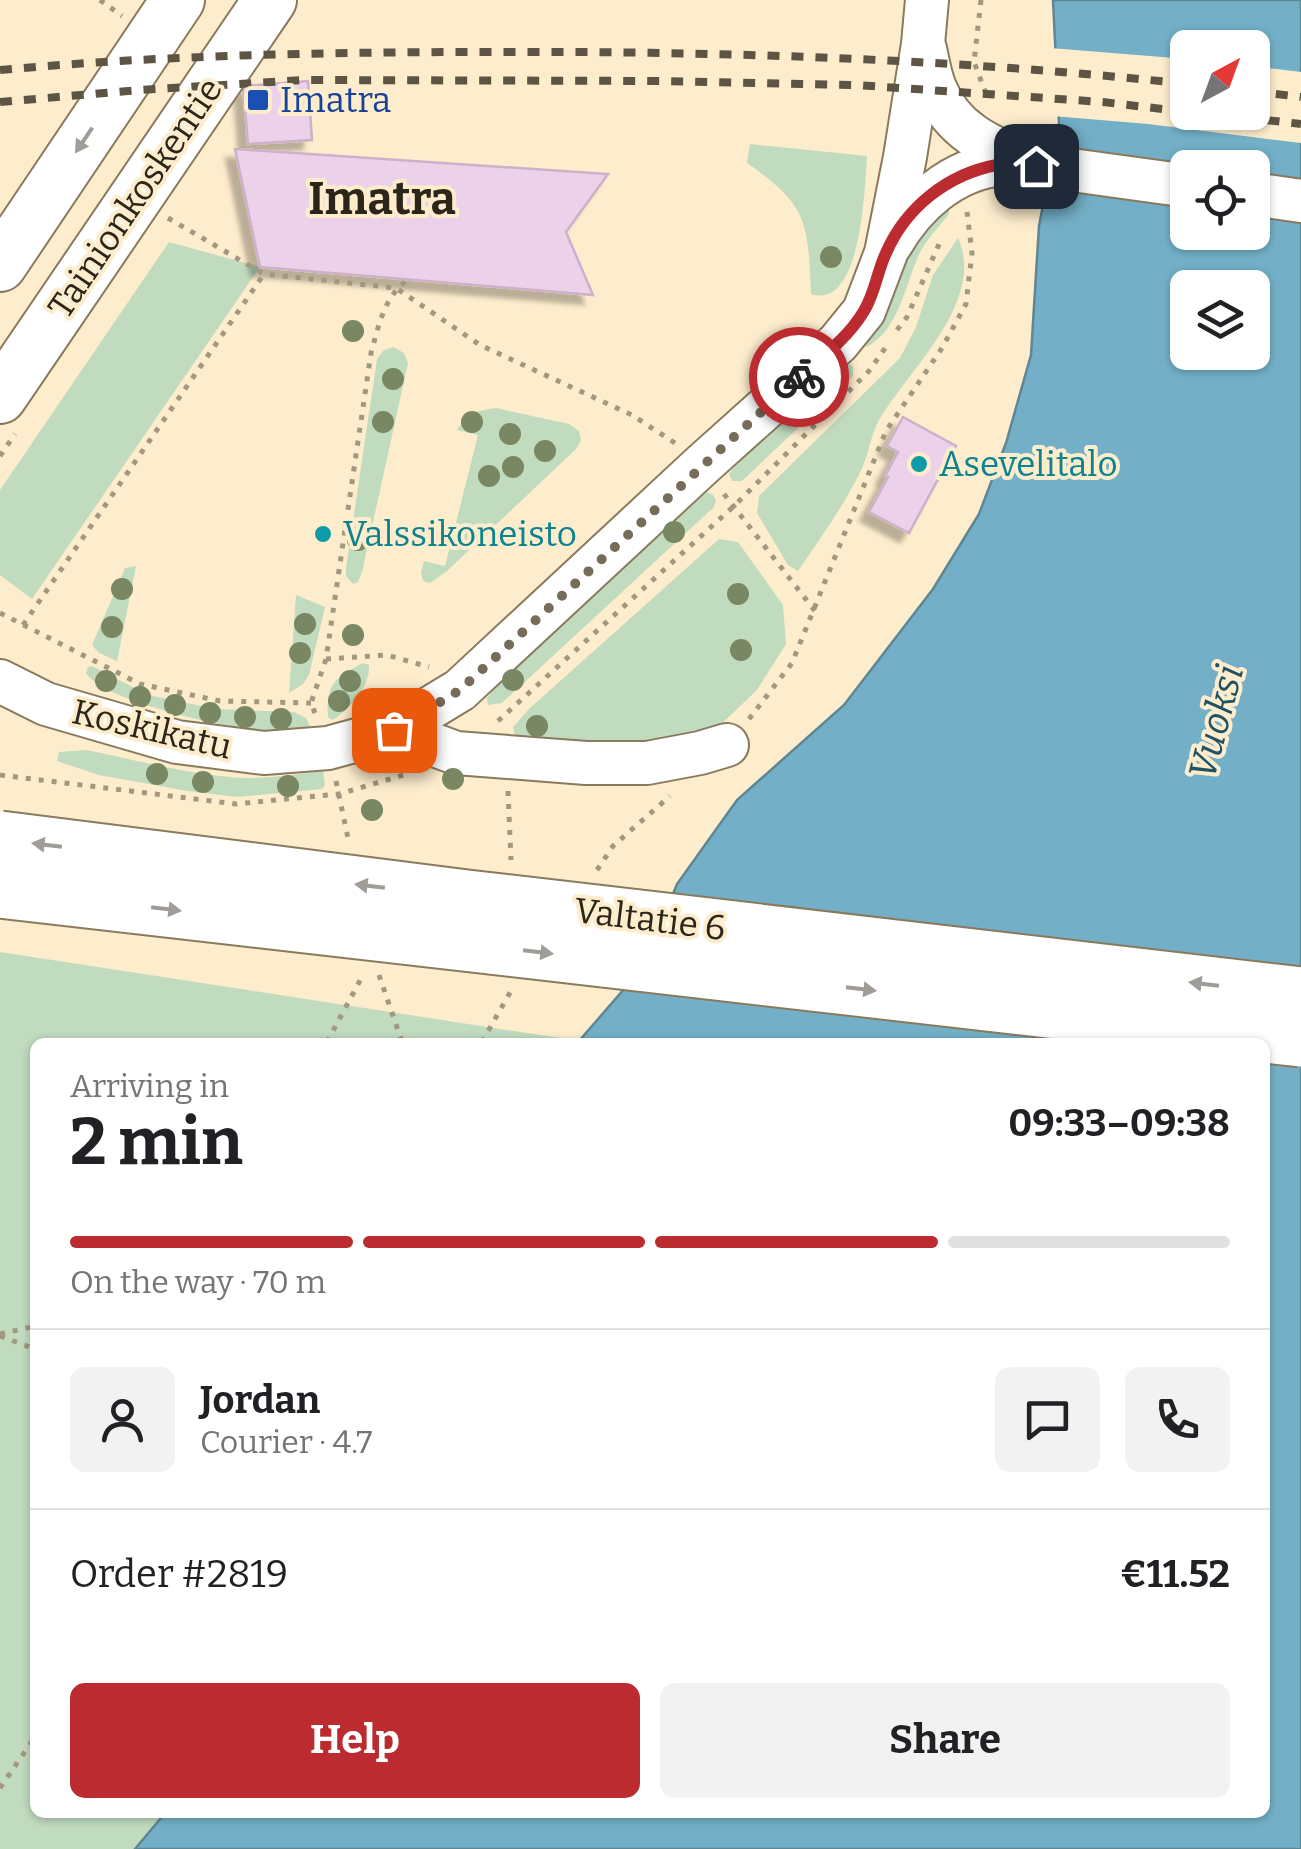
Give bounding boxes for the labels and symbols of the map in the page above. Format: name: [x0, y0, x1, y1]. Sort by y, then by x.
north arrow: [1170, 30, 1270, 130]
street label: Tainionkoskentie: [39, 70, 231, 326]
place label: Imatra: [280, 79, 391, 121]
marker: Imatra: [245, 87, 271, 113]
pin: [994, 124, 1079, 209]
one-way arrow: [75, 127, 93, 154]
district label: Imatra: [308, 172, 456, 226]
courier: [749, 327, 849, 427]
place label: Asevelitalo: [939, 443, 1118, 485]
marker: Asevelitalo: [908, 453, 930, 475]
place label: Valssikoneisto: [343, 513, 577, 555]
marker: Valssikoneisto: [312, 523, 334, 545]
water label: Vuoksi: [1179, 660, 1253, 784]
pin: [352, 688, 437, 773]
street label: Koskikatu: [68, 690, 236, 768]
one-way arrow: [31, 837, 63, 853]
one-way arrow: [353, 878, 385, 894]
street label: Valtatie 6: [572, 889, 728, 949]
one-way arrow: [151, 901, 183, 917]
one-way arrow: [522, 944, 554, 960]
one-way arrow: [1188, 976, 1220, 992]
one-way arrow: [845, 981, 877, 997]

